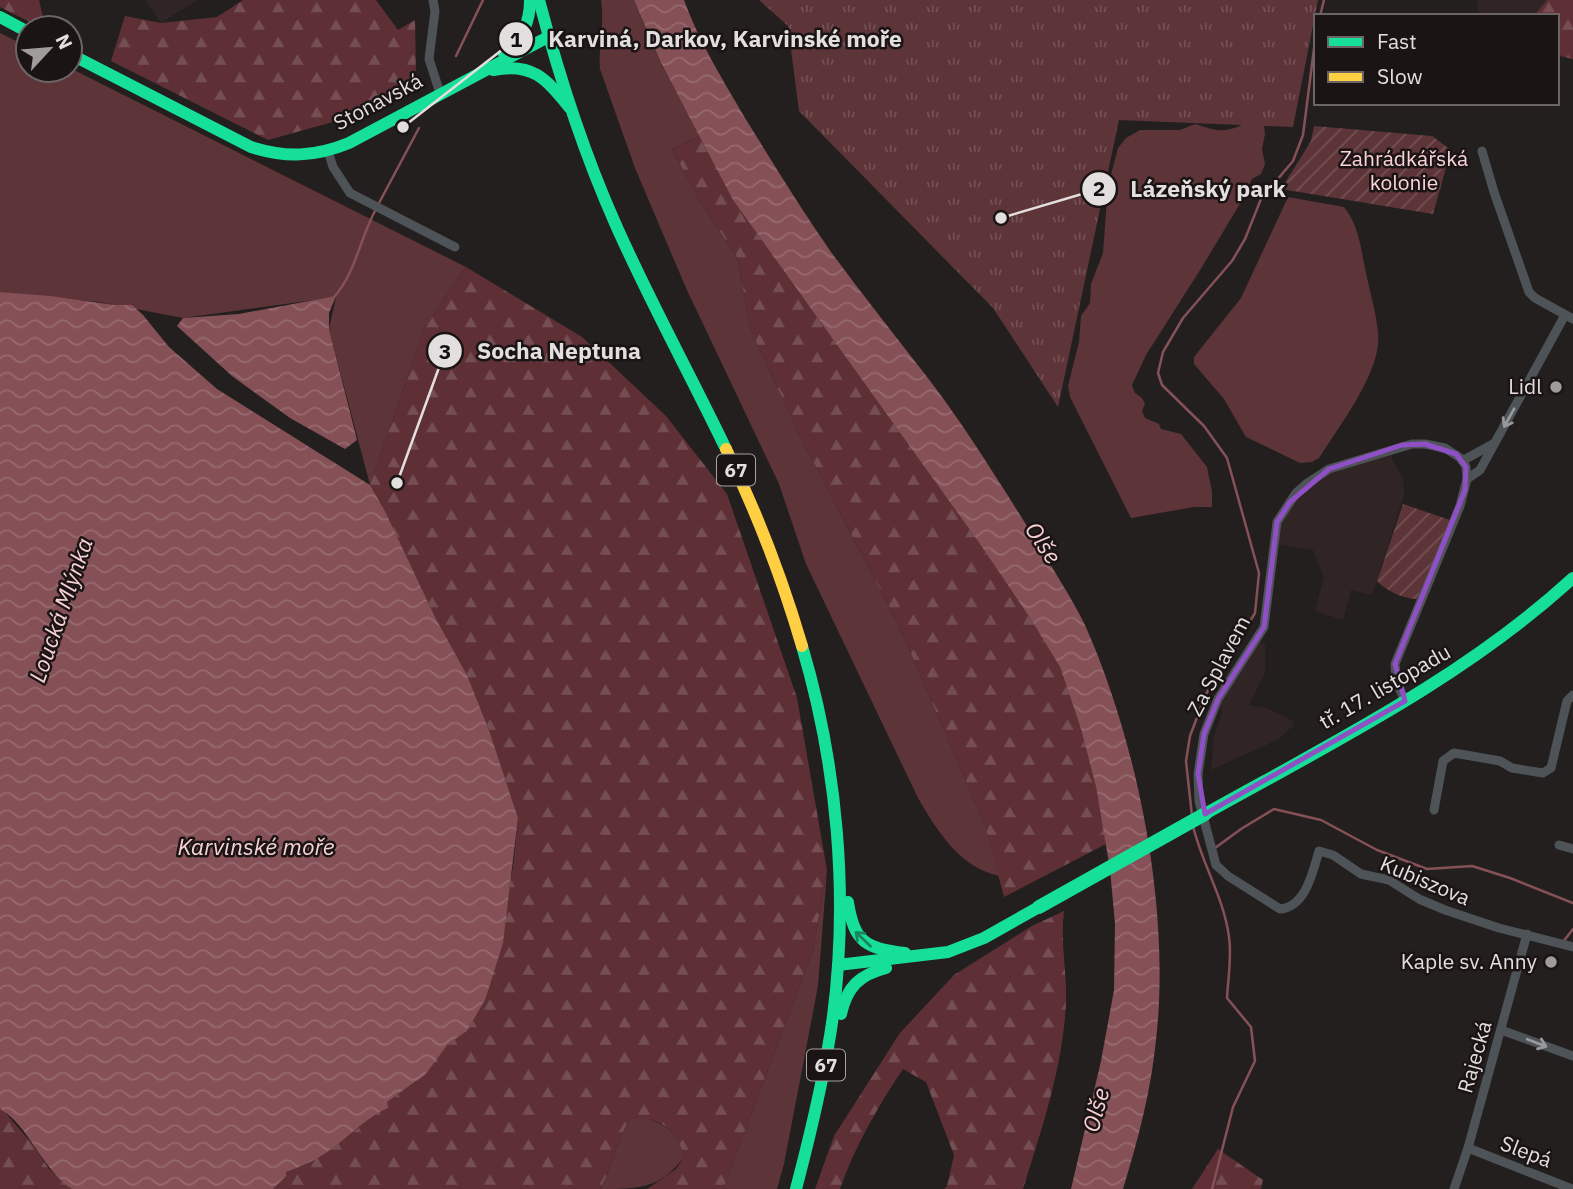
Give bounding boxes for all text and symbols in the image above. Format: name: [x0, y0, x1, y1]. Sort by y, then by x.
north arrow: [14, 14, 84, 84]
legend: [1314, 14, 1559, 105]
callout: Karviná, Darkov, Karvinské moře: [499, 17, 915, 61]
text: Karviná, Darkov, Karvinské moře: [548, 23, 902, 53]
text: 1: [510, 25, 523, 53]
text: Fast: [1377, 27, 1417, 55]
text: N: [50, 30, 78, 53]
text: Slow: [1377, 62, 1423, 90]
street label: Stonavská: [328, 66, 427, 136]
park label: Zahrádkářská kolonie: [1340, 144, 1468, 196]
callout: Lázeňský park: [1081, 167, 1300, 211]
text: Lázeňský park: [1130, 173, 1287, 203]
text: 2: [1093, 174, 1105, 202]
callout: Socha Neptuna: [428, 329, 655, 373]
text: Socha Neptuna: [477, 335, 641, 365]
text: 3: [439, 337, 451, 365]
place label: Lidl: [1508, 372, 1542, 400]
marker: Lidl: [1548, 379, 1564, 395]
one-way arrow: [1502, 407, 1516, 427]
road number: 67: [717, 454, 755, 485]
water label: Olše: [1019, 516, 1069, 569]
water label: Loucká Mlýnka: [21, 533, 99, 686]
street label: Za Splavem: [1180, 611, 1256, 720]
street label: tř. 17. listopadu: [1314, 637, 1455, 735]
water label: Karvinské moře: [177, 831, 335, 861]
street label: Kubiszova: [1376, 849, 1475, 912]
one-way arrow: [855, 931, 872, 948]
place label: Kaple sv. Anny: [1401, 947, 1538, 975]
marker: Kaple sv. Anny: [1543, 954, 1559, 970]
street label: Rajecká: [1450, 1017, 1498, 1096]
one-way arrow: [1526, 1038, 1548, 1050]
road number: 67: [807, 1050, 845, 1080]
water label: Olše: [1075, 1084, 1115, 1135]
street label: Slepá: [1497, 1129, 1556, 1174]

